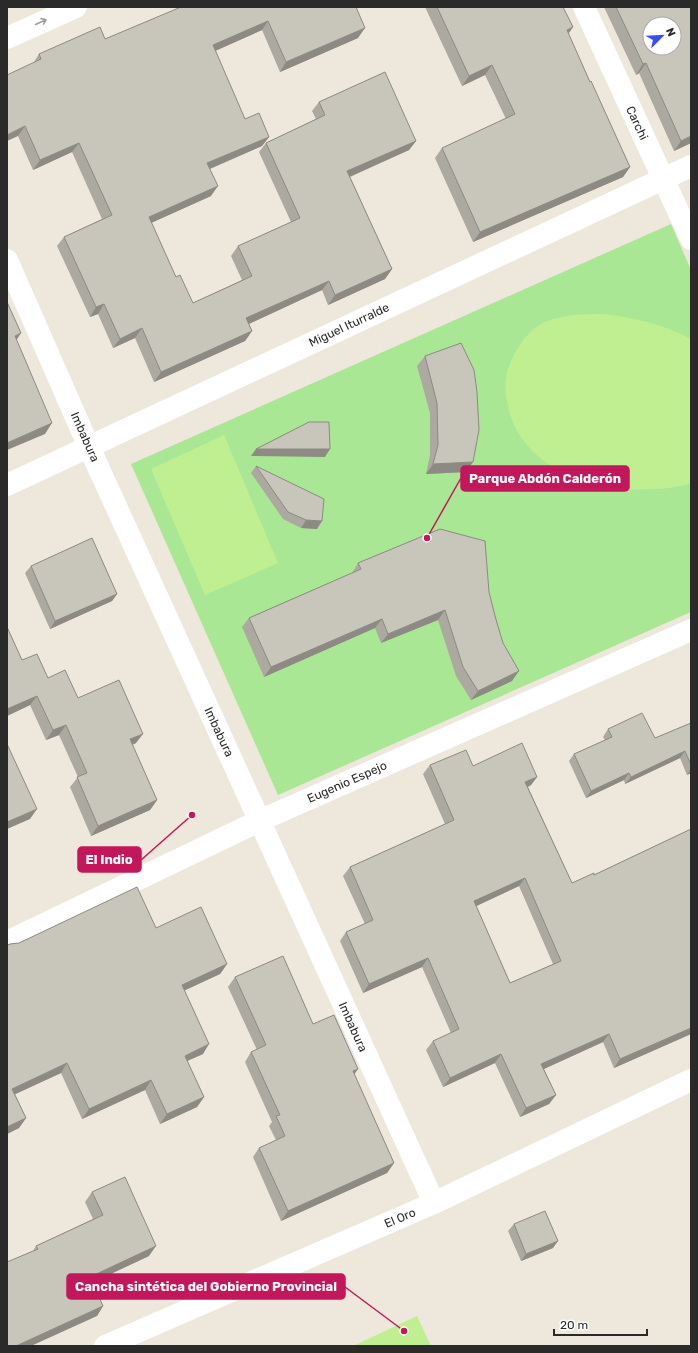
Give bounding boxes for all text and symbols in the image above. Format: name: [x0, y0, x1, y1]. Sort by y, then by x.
north arrow: [642, 16, 682, 56]
one-way arrow: [35, 18, 47, 26]
text: N: [663, 26, 678, 38]
street label: Carchi: [623, 104, 651, 142]
street label: Miguel Iturralde: [307, 300, 392, 350]
street label: Imbabura: [68, 410, 102, 464]
callout: Parque Abdón Calderón: [461, 466, 629, 491]
text: Parque Abdón Calderón: [469, 471, 621, 486]
street label: Imbabura: [201, 705, 237, 759]
street label: Eugenio Espejo: [305, 758, 389, 806]
callout: El Indio: [78, 847, 141, 872]
text: El Indio: [85, 852, 133, 867]
street label: Imbabura: [336, 1000, 370, 1054]
street label: El Oro: [382, 1205, 418, 1231]
callout: Cancha sintética del Gobierno Provincial: [67, 1274, 345, 1299]
text: Cancha sintética del Gobierno Provincial: [75, 1279, 337, 1294]
scale bar: [554, 1311, 647, 1337]
text: 20 m: [560, 1318, 588, 1332]

